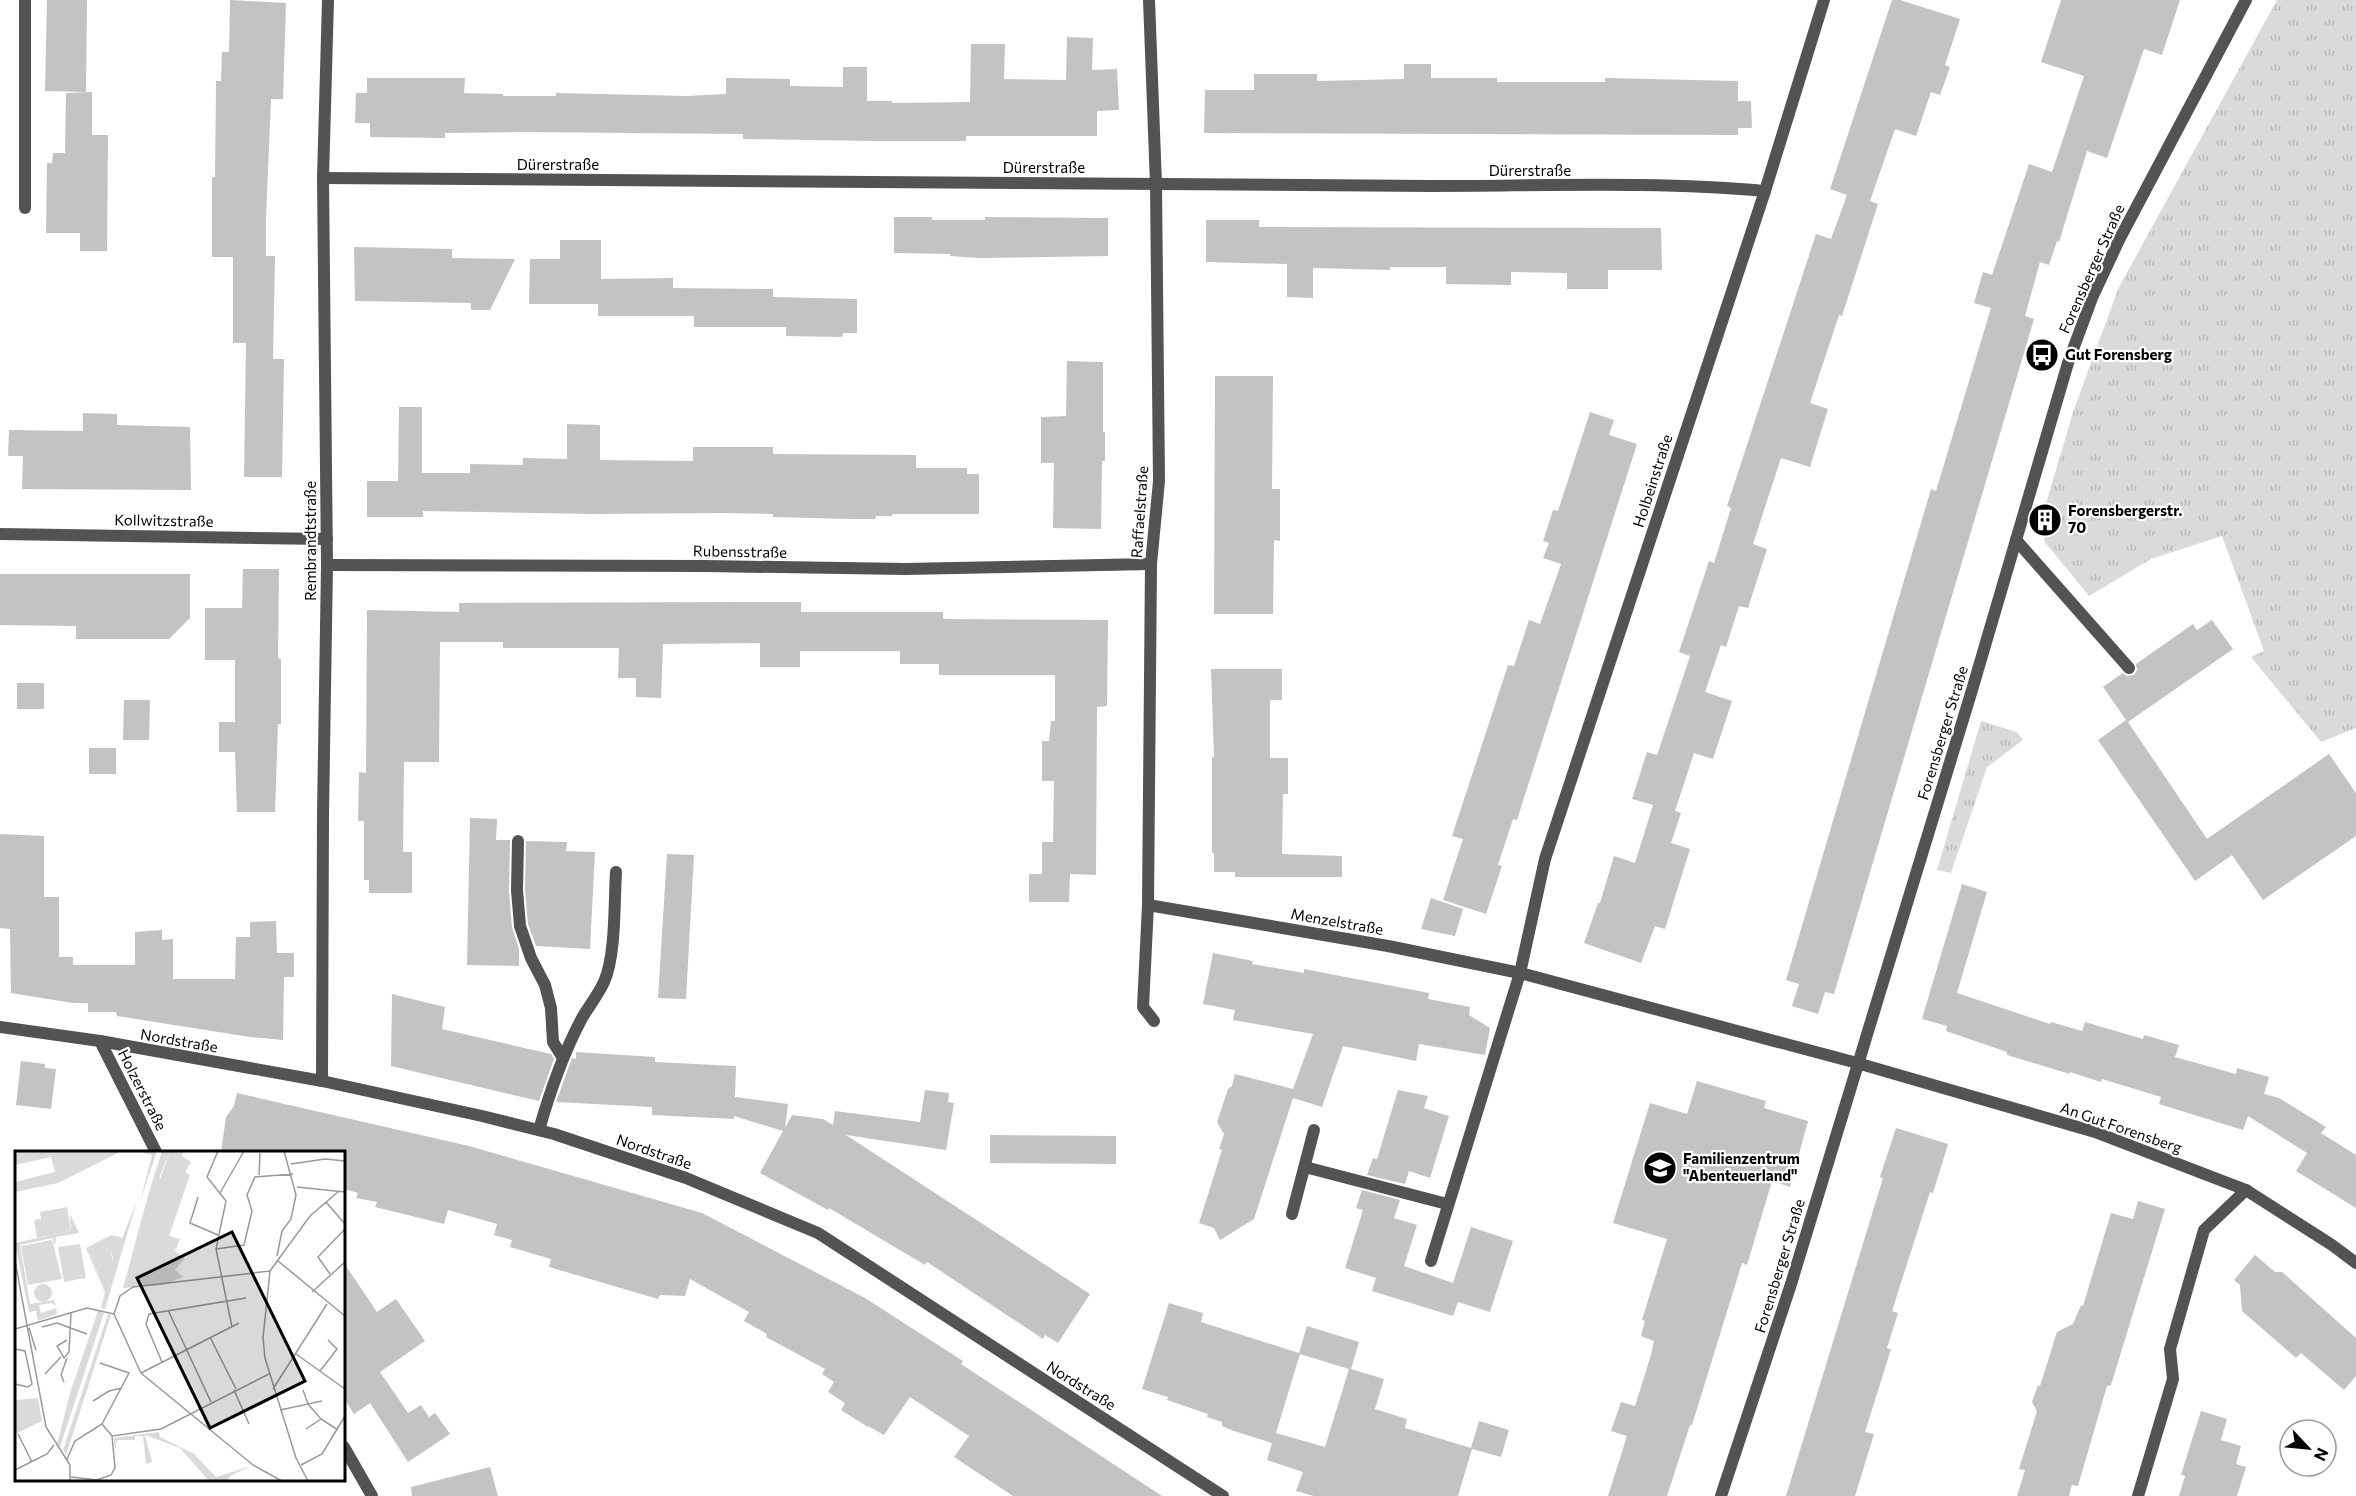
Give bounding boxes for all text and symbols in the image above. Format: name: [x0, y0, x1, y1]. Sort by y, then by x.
street label: Dürerstraße: [517, 155, 599, 173]
street label: Dürerstraße: [1003, 158, 1085, 176]
street label: Dürerstraße: [1489, 161, 1571, 179]
street label: Forensberger Straße: [2055, 201, 2128, 336]
bus stop icon: Gut Forensberg: [2024, 337, 2060, 373]
place label: Gut Forensberg: [2065, 345, 2172, 363]
street label: Holbeinstraße: [1629, 432, 1676, 530]
street label: Raffaelstraße: [1127, 465, 1151, 559]
street label: Rembrandtstraße: [301, 481, 319, 601]
place label: Forensbergerstr. 70: [2068, 501, 2183, 536]
building icon: Forensbergerstr. 70: [2027, 502, 2063, 538]
street label: Kollwitzstraße: [114, 510, 214, 530]
street label: Rubensstraße: [693, 541, 787, 561]
street label: Forensberger Straße: [1913, 663, 1971, 802]
street label: Menzelstraße: [1290, 904, 1385, 938]
street label: Nordstraße: [139, 1024, 219, 1056]
street label: Holzerstraße: [115, 1046, 171, 1133]
street label: An Gut Forensberg: [2058, 1098, 2185, 1156]
street label: Nordstraße: [614, 1130, 694, 1172]
place label: Familienzentrum "Abenteuerland": [1683, 1149, 1800, 1184]
school or university icon: Familienzentrum "Abenteuerland": [1642, 1150, 1678, 1186]
inset map: [15, 1151, 345, 1481]
street label: Forensberger Straße: [1750, 1196, 1808, 1335]
street label: Nordstraße: [1044, 1357, 1120, 1414]
north arrow: [2278, 1418, 2338, 1478]
text: N: [2311, 1445, 2333, 1464]

